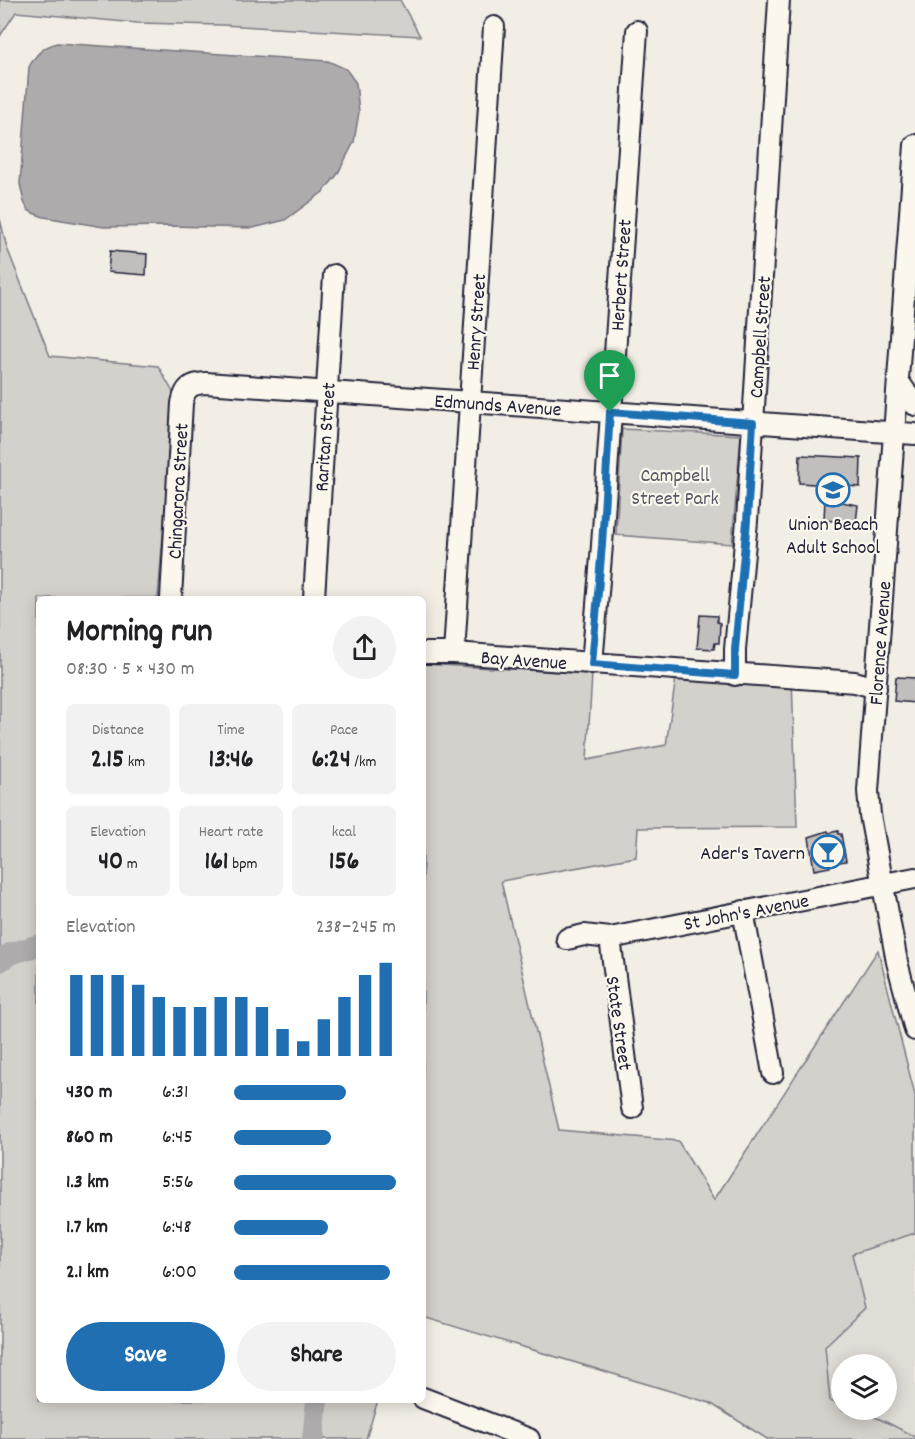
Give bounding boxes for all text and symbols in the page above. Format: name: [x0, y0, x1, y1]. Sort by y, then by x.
street label: Herbert Street: [605, 218, 641, 332]
street label: Henry Street: [461, 273, 495, 372]
street label: Campbell Street: [744, 275, 780, 399]
pin: [584, 350, 635, 412]
icon: arrive: [593, 359, 626, 392]
street label: Raritan Street: [309, 382, 345, 493]
street label: Edmunds Avenue: [433, 389, 562, 425]
street label: Chingarora Street: [162, 422, 198, 560]
park label: Campbell Street Park: [631, 463, 719, 514]
school or university icon: Union Beach Adult School: [815, 472, 851, 508]
place label: Union Beach Adult School: [786, 512, 880, 563]
street label: Florence Avenue: [864, 580, 900, 706]
text: Morning run: [66, 610, 213, 657]
button: share: [333, 616, 396, 679]
street label: Bay Avenue: [480, 645, 568, 679]
text: 08:30 · 5 × 430 m: [66, 656, 194, 684]
text: Distance: [92, 719, 144, 742]
text: Time: [217, 719, 245, 742]
text: Pace: [330, 719, 358, 742]
text: 2.15: [91, 742, 124, 779]
text: 13:46: [208, 742, 254, 779]
text: 6:24: [312, 742, 351, 779]
text: km: [124, 751, 145, 774]
text: /km: [351, 751, 377, 774]
text: Elevation: [90, 821, 146, 844]
text: Heart rate: [199, 821, 263, 844]
text: kcal: [332, 821, 356, 844]
bar icon: Ader's Tavern: [810, 834, 846, 870]
place label: Ader's Tavern: [700, 841, 805, 869]
text: 40: [98, 844, 123, 881]
text: 161: [204, 844, 229, 881]
text: 156: [329, 844, 359, 881]
text: m: [123, 853, 138, 876]
text: bpm: [229, 853, 258, 876]
street label: St John's Avenue: [682, 888, 812, 940]
text: Elevation: [66, 914, 136, 942]
text: 238–245 m: [316, 914, 396, 942]
street label: State Street: [597, 974, 638, 1072]
text: 430 m: [66, 1079, 112, 1107]
text: 6:31: [162, 1079, 188, 1107]
text: 860 m: [66, 1124, 113, 1152]
text: 6:45: [162, 1124, 193, 1152]
text: 1.3 km: [66, 1169, 109, 1197]
text: 5:56: [162, 1169, 194, 1197]
text: 1.7 km: [66, 1214, 108, 1242]
text: 6:48: [162, 1214, 191, 1242]
text: 2.1 km: [66, 1259, 109, 1287]
text: 6:00: [162, 1259, 197, 1287]
button: Save: [66, 1322, 225, 1391]
button: Share: [237, 1322, 396, 1391]
map controls: [831, 1354, 897, 1420]
button: layers: [831, 1354, 897, 1420]

